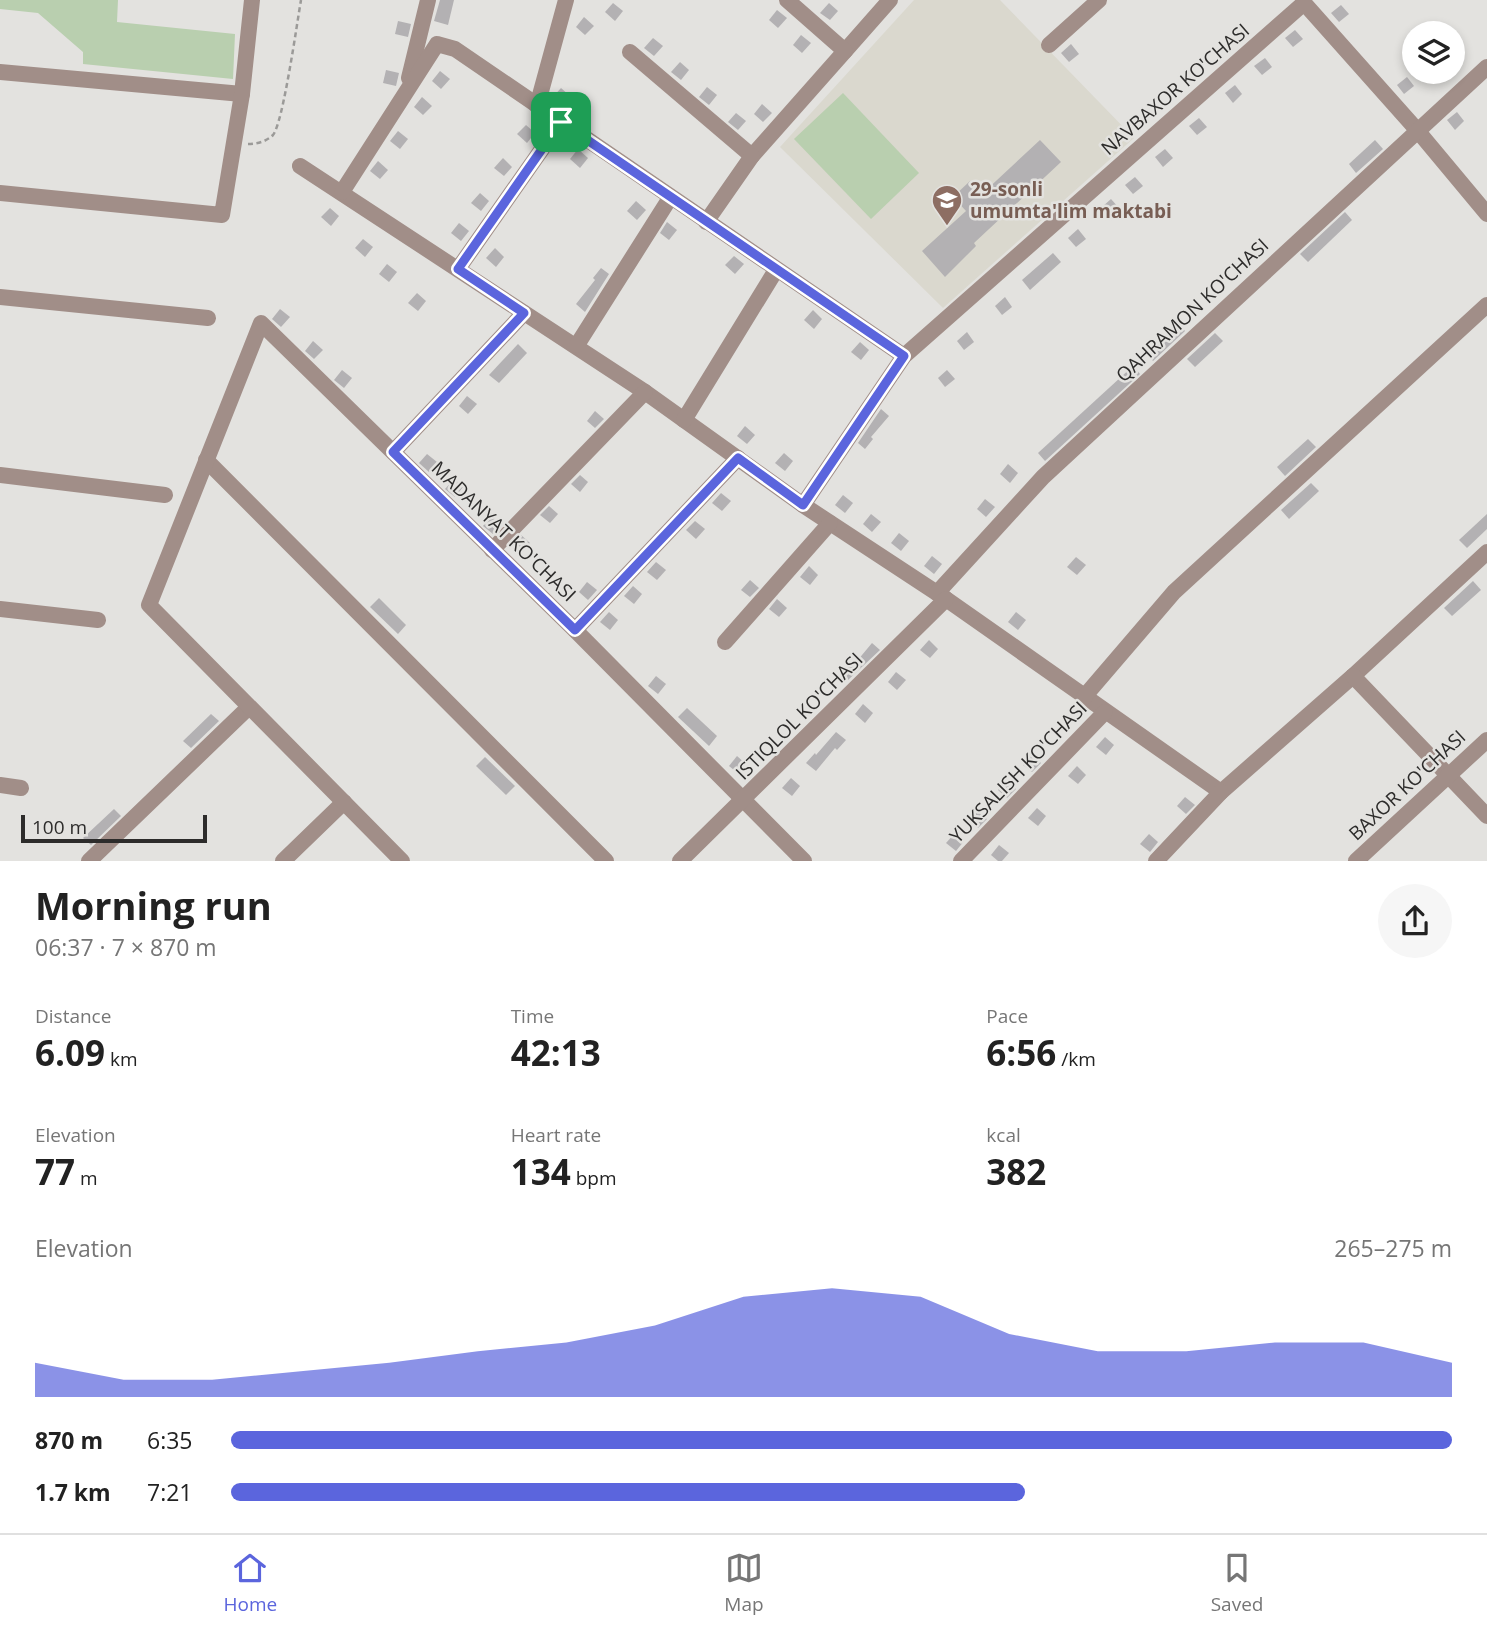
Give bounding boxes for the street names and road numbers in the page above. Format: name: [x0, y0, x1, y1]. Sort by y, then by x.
street label: NAVBAXOR KO'CHASI: [1095, 17, 1255, 161]
street label: QAHRAMON KO'CHASI: [1110, 232, 1274, 388]
street label: MADANYAT KO'CHASI: [426, 455, 582, 607]
street label: ISTIQLOL KO'CHASI: [730, 647, 868, 785]
street label: YUKSALISH KO'CHASI: [944, 696, 1092, 848]
street label: BAXOR KO'CHASI: [1343, 724, 1471, 846]

